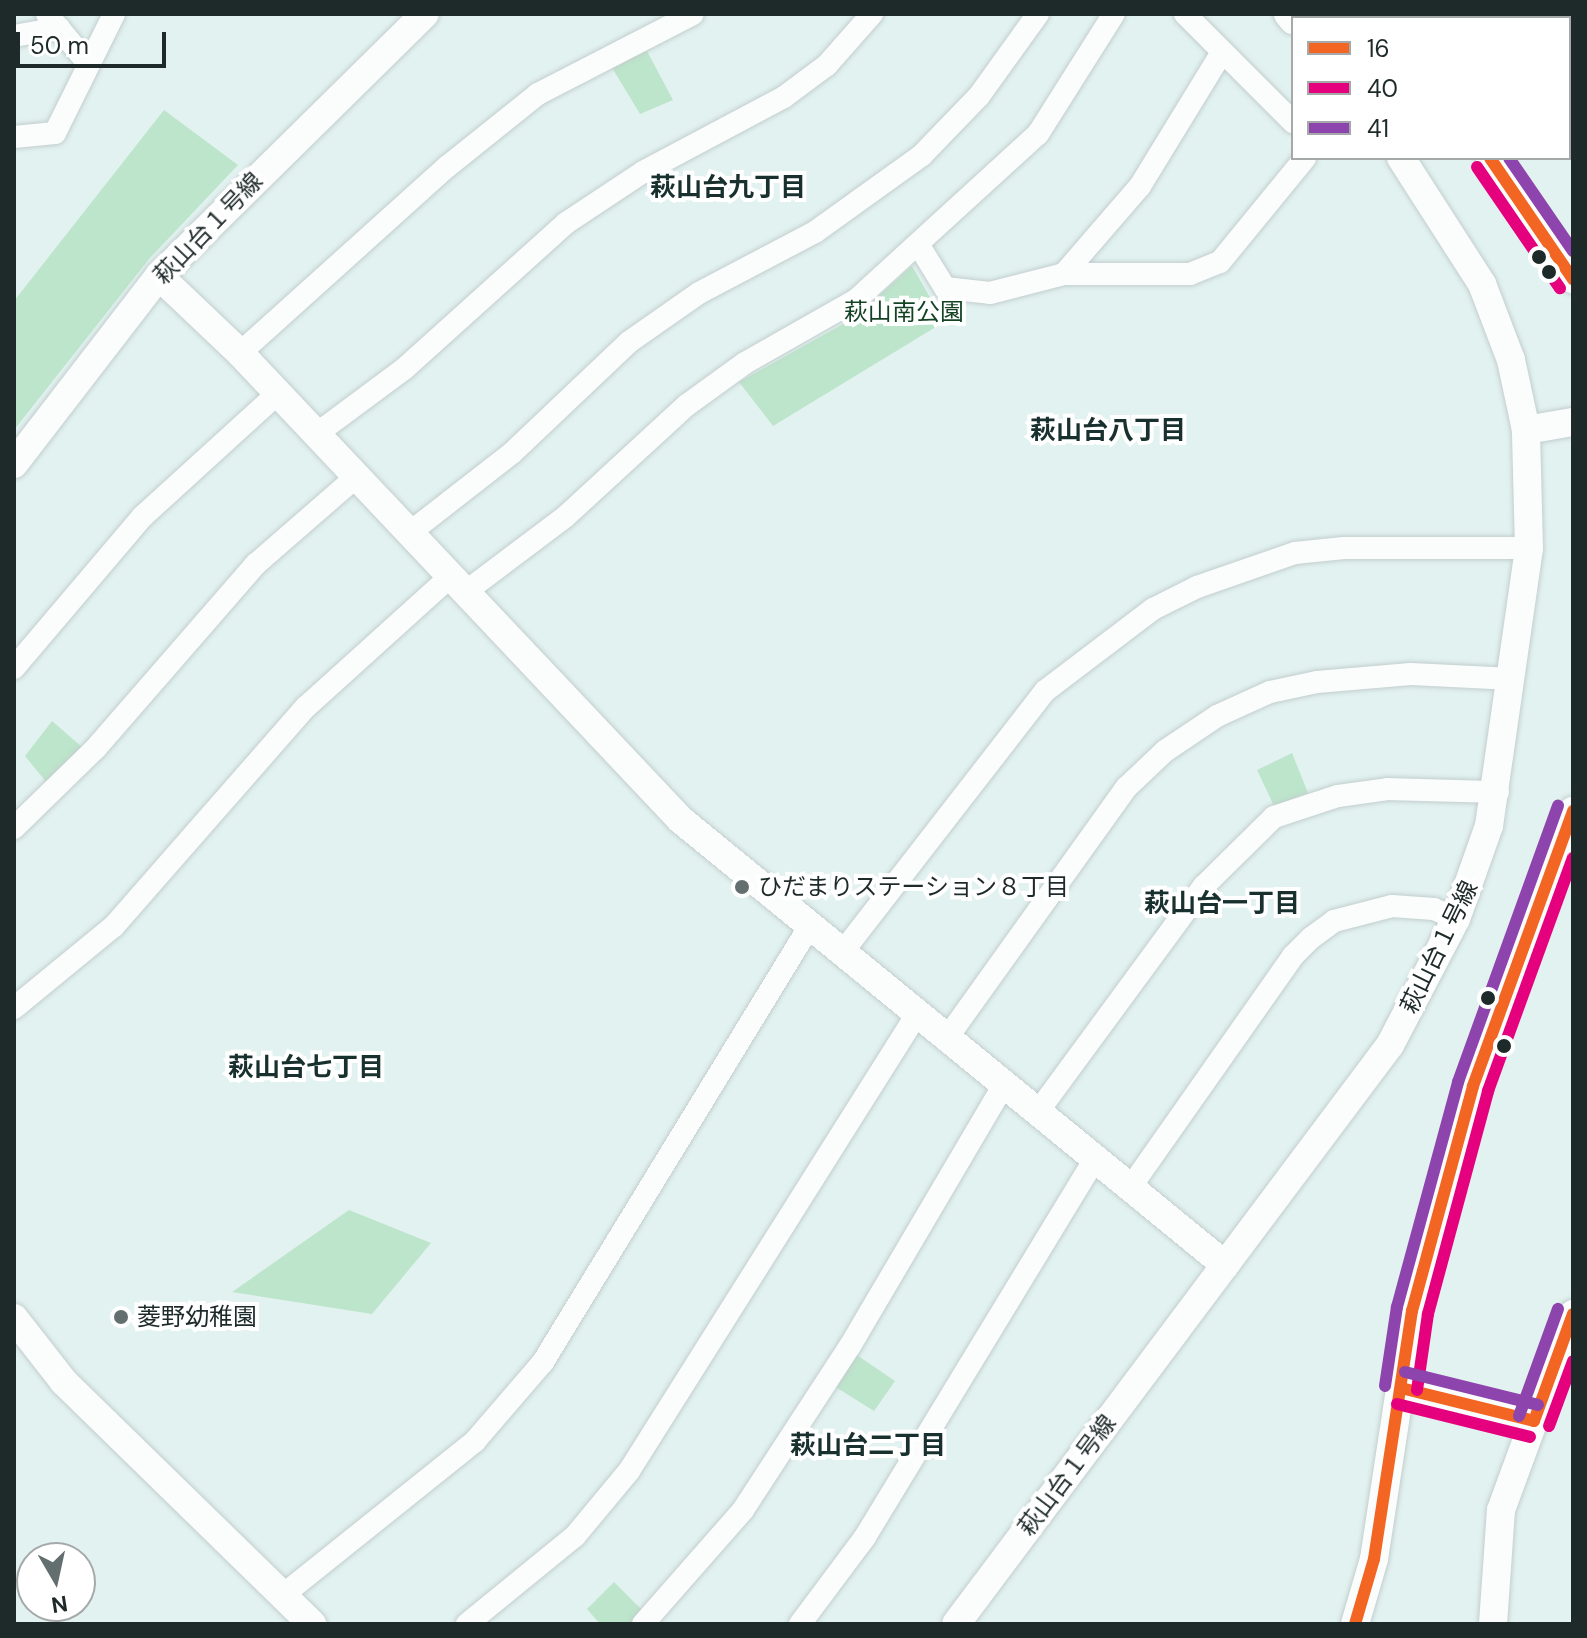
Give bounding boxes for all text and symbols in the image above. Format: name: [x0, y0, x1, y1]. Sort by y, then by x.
scale bar: [20, 16, 170, 66]
legend: [1291, 16, 1571, 160]
text: 50 m: [30, 30, 89, 61]
text: 16: [1367, 33, 1390, 64]
text: 40: [1367, 73, 1398, 104]
text: 41: [1367, 113, 1389, 144]
street label: 萩山台１号線: [148, 166, 268, 290]
district label: 萩山台九丁目: [650, 172, 806, 204]
unlabelled marker: [1531, 249, 1547, 265]
unlabelled marker: [1541, 264, 1557, 280]
park label: 萩山南公園: [844, 298, 964, 326]
district label: 萩山台八丁目: [1030, 415, 1186, 447]
place label: ひだまりステーション８丁目: [758, 873, 1070, 901]
street label: 萩山台１号線: [1394, 876, 1484, 1018]
marker: ひだまりステーション８丁目: [733, 878, 751, 896]
district label: 萩山台一丁目: [1144, 888, 1300, 920]
unlabelled marker: [1480, 990, 1496, 1006]
unlabelled marker: [1496, 1038, 1512, 1054]
district label: 萩山台七丁目: [228, 1052, 384, 1084]
place label: 菱野幼稚園: [137, 1303, 257, 1331]
marker: 菱野幼稚園: [112, 1308, 130, 1326]
street label: 萩山台１号線: [1012, 1409, 1122, 1541]
district label: 萩山台二丁目: [790, 1430, 946, 1462]
north arrow: [16, 1542, 96, 1622]
text: N: [49, 1589, 70, 1620]

